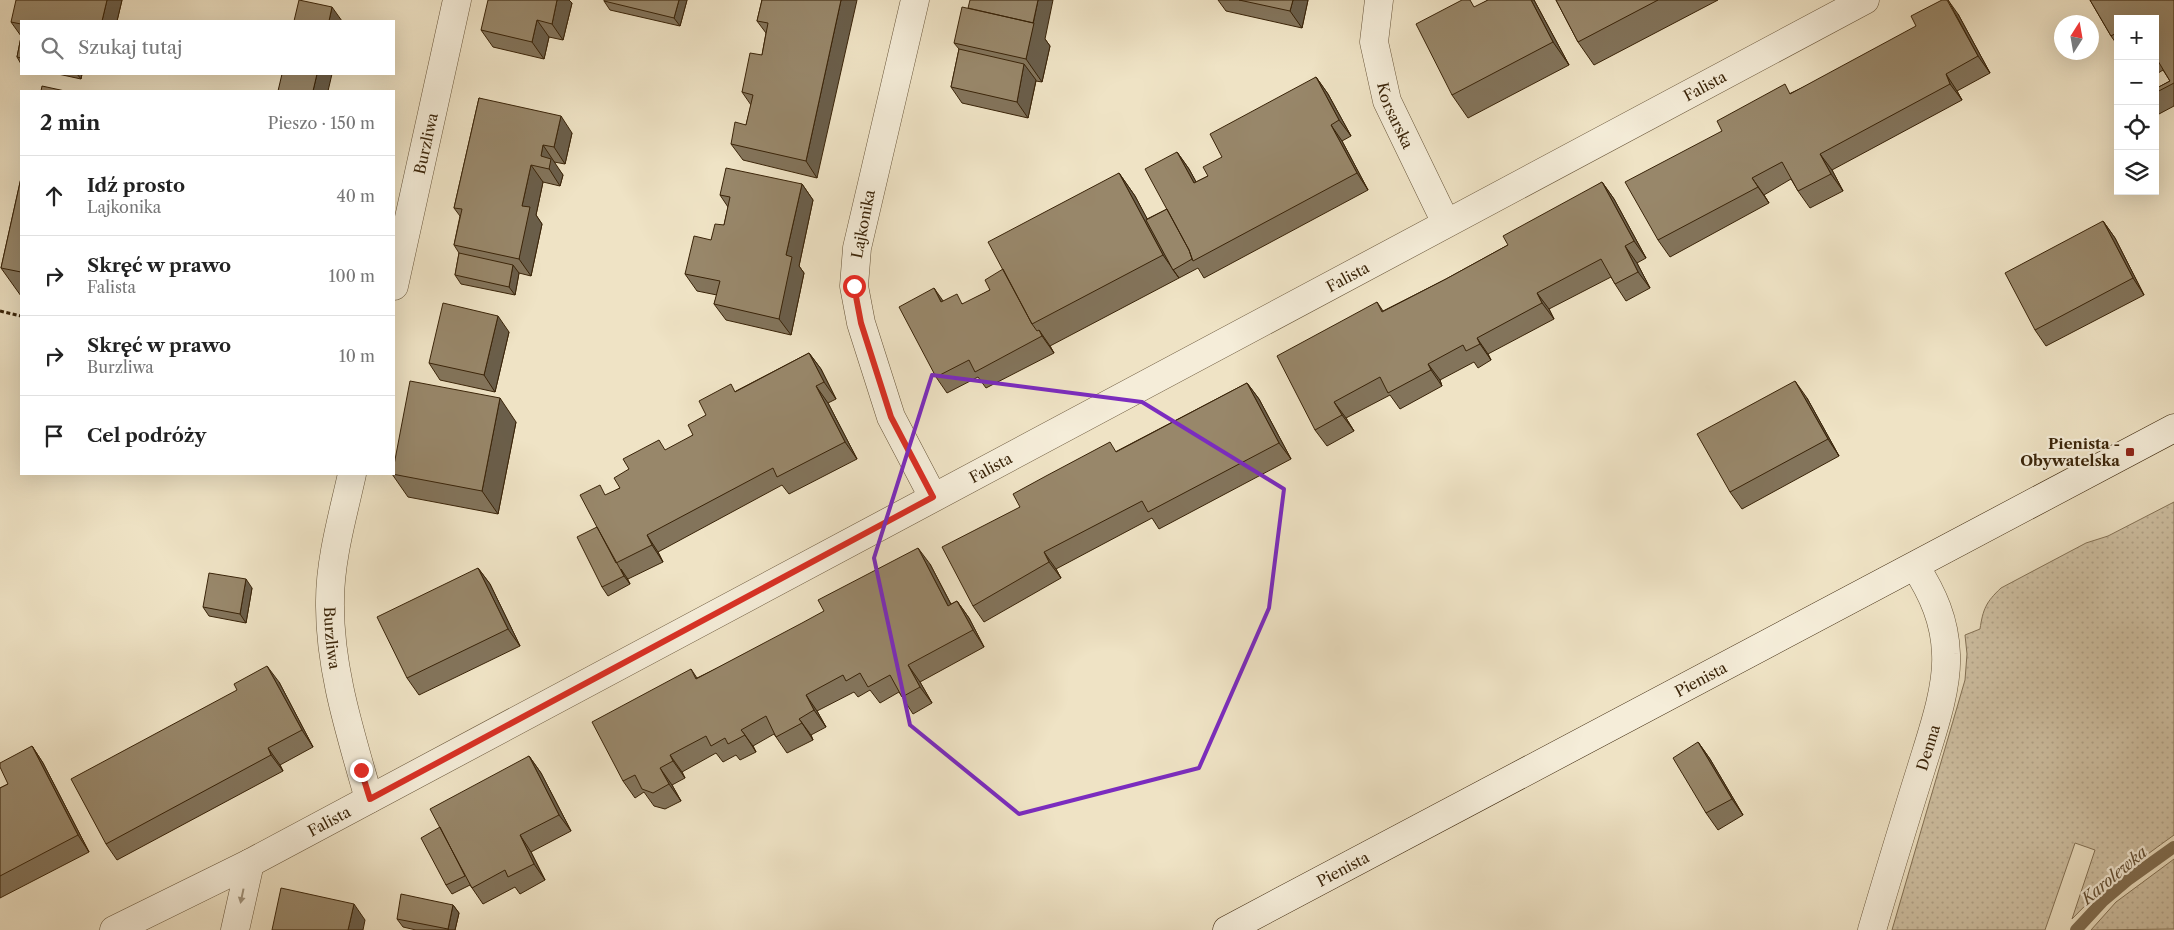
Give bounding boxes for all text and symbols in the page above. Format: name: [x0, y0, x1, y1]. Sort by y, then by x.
north arrow: [2054, 15, 2099, 60]
map controls: [2114, 15, 2159, 195]
button: +: [2114, 15, 2159, 60]
search box: [20, 20, 395, 75]
icon: search: [38, 34, 66, 62]
text: Szukaj tutaj: [78, 36, 182, 59]
button: −: [2114, 60, 2159, 105]
street label: Falista: [1680, 66, 1729, 105]
street label: Korsarska: [1374, 81, 1418, 152]
button: locate: [2114, 105, 2159, 150]
text: 2 min: [40, 110, 100, 135]
street label: Burzliwa: [409, 111, 441, 176]
text: Pieszo · 150 m: [268, 113, 375, 133]
button: layers: [2114, 150, 2159, 195]
text: Idź prosto: [87, 174, 185, 197]
icon: ahead: [40, 182, 68, 210]
text: 40 m: [336, 186, 375, 206]
street label: Lajkonika: [847, 188, 879, 260]
text: Lajkonika: [87, 197, 161, 217]
text: Skręć w prawo: [87, 254, 231, 277]
street label: Falista: [1323, 257, 1372, 296]
icon: right: [40, 262, 68, 290]
text: 100 m: [329, 266, 375, 286]
route start: [843, 275, 866, 298]
text: Falista: [87, 277, 136, 297]
text: Skręć w prawo: [87, 334, 231, 357]
icon: right: [40, 342, 68, 370]
text: 10 m: [339, 346, 375, 366]
text: Burzliwa: [87, 357, 154, 377]
icon: arrive: [40, 422, 68, 450]
text: Cel podróży: [87, 424, 206, 447]
place label: Pienista - Obywatelska: [2020, 434, 2120, 470]
marker: Pienista - Obywatelska: [2124, 446, 2136, 458]
street label: Falista: [966, 448, 1015, 487]
street label: Burzliwa: [320, 606, 345, 670]
street label: Pienista: [1671, 657, 1730, 701]
street label: Denna: [1912, 722, 1944, 773]
route end: [350, 759, 373, 782]
street label: Falista: [304, 802, 354, 840]
water label: Karolewka: [2076, 841, 2151, 910]
street label: Pienista: [1313, 847, 1372, 890]
one-way arrow: [238, 889, 246, 904]

